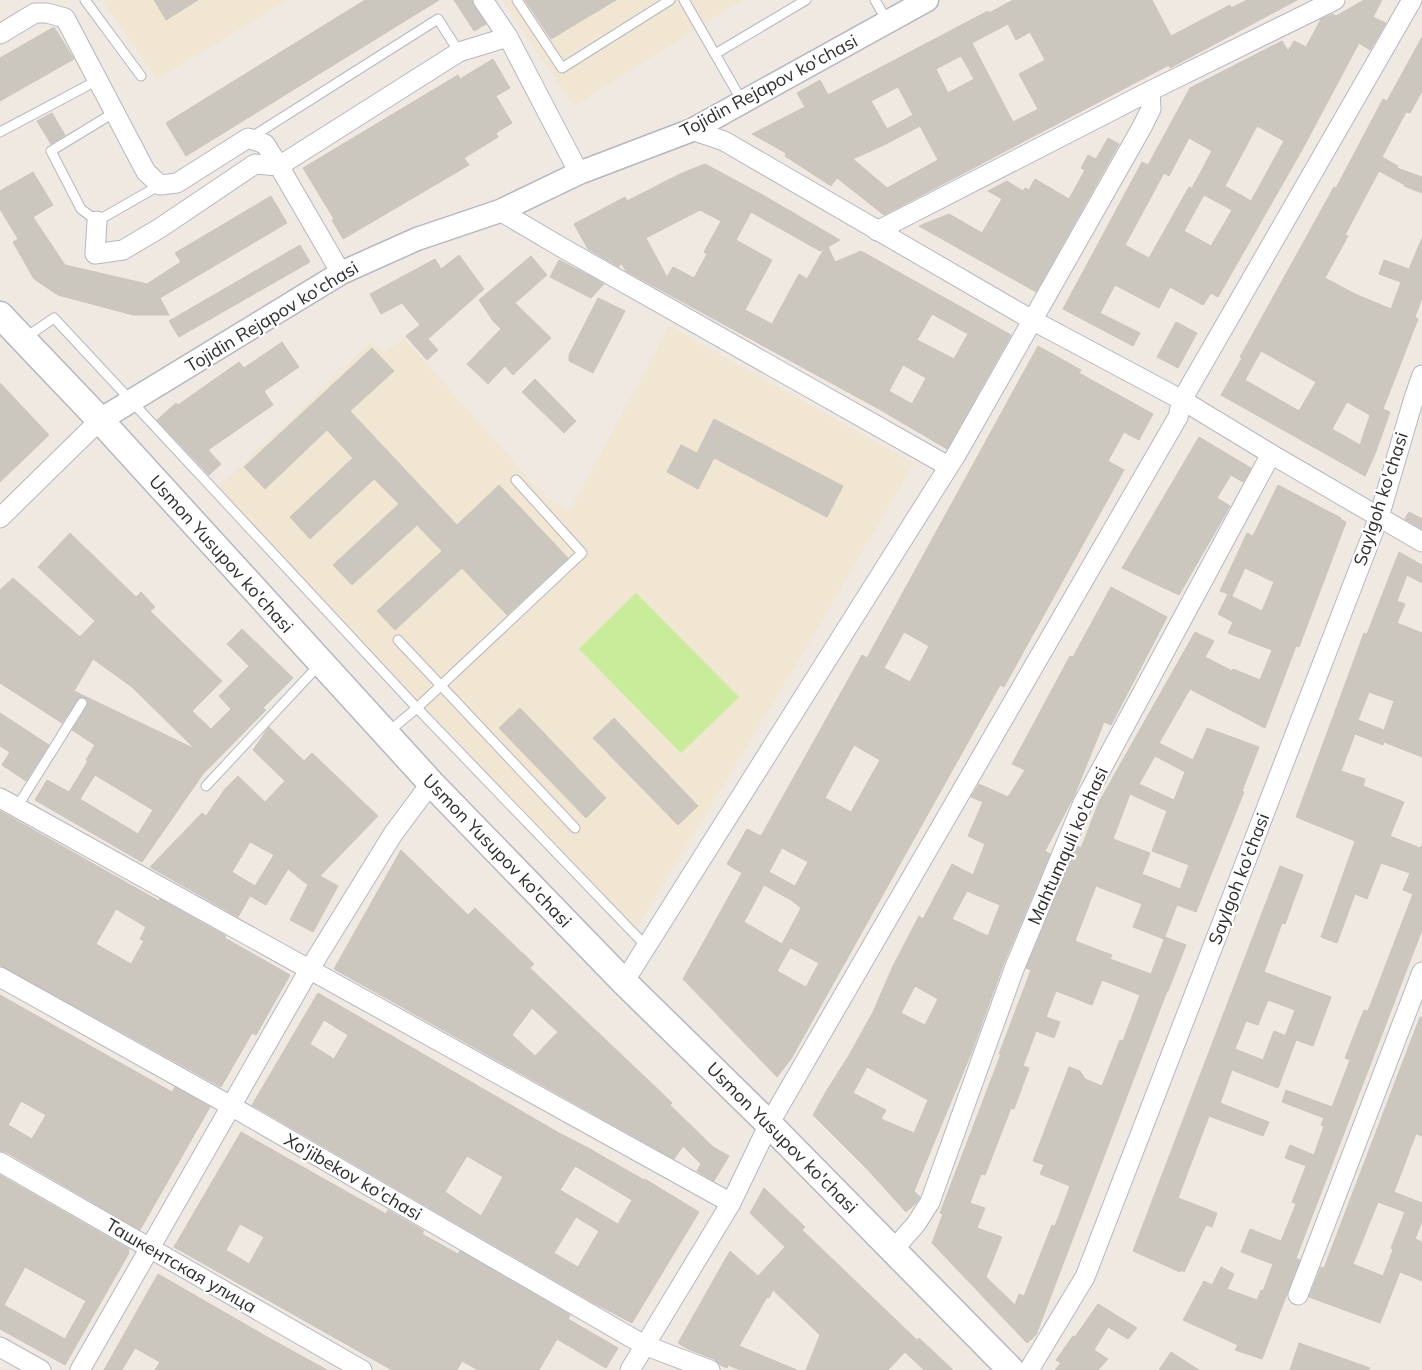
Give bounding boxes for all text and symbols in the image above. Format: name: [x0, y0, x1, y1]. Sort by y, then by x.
street label: Tojidin Rejapov ko'chasi: [676, 29, 861, 142]
street label: Tojidin Rejapov ko'chasi: [181, 256, 362, 377]
street label: Saylgoh ko'chasi: [1348, 429, 1413, 568]
street label: Usmon Yusupov ko'chasi: [144, 470, 298, 637]
street label: Mahtumquli ko'chasi: [1022, 763, 1113, 928]
street label: Usmon Yusupov ko'chasi: [418, 769, 577, 932]
street label: Saylgoh ko'chasi: [1203, 810, 1274, 948]
street label: Usmon Yusupov ko'chasi: [702, 1057, 863, 1218]
street label: Xo'jibekov ko'chasi: [280, 1128, 426, 1225]
street label: Ташкентская улица: [102, 1213, 261, 1318]

